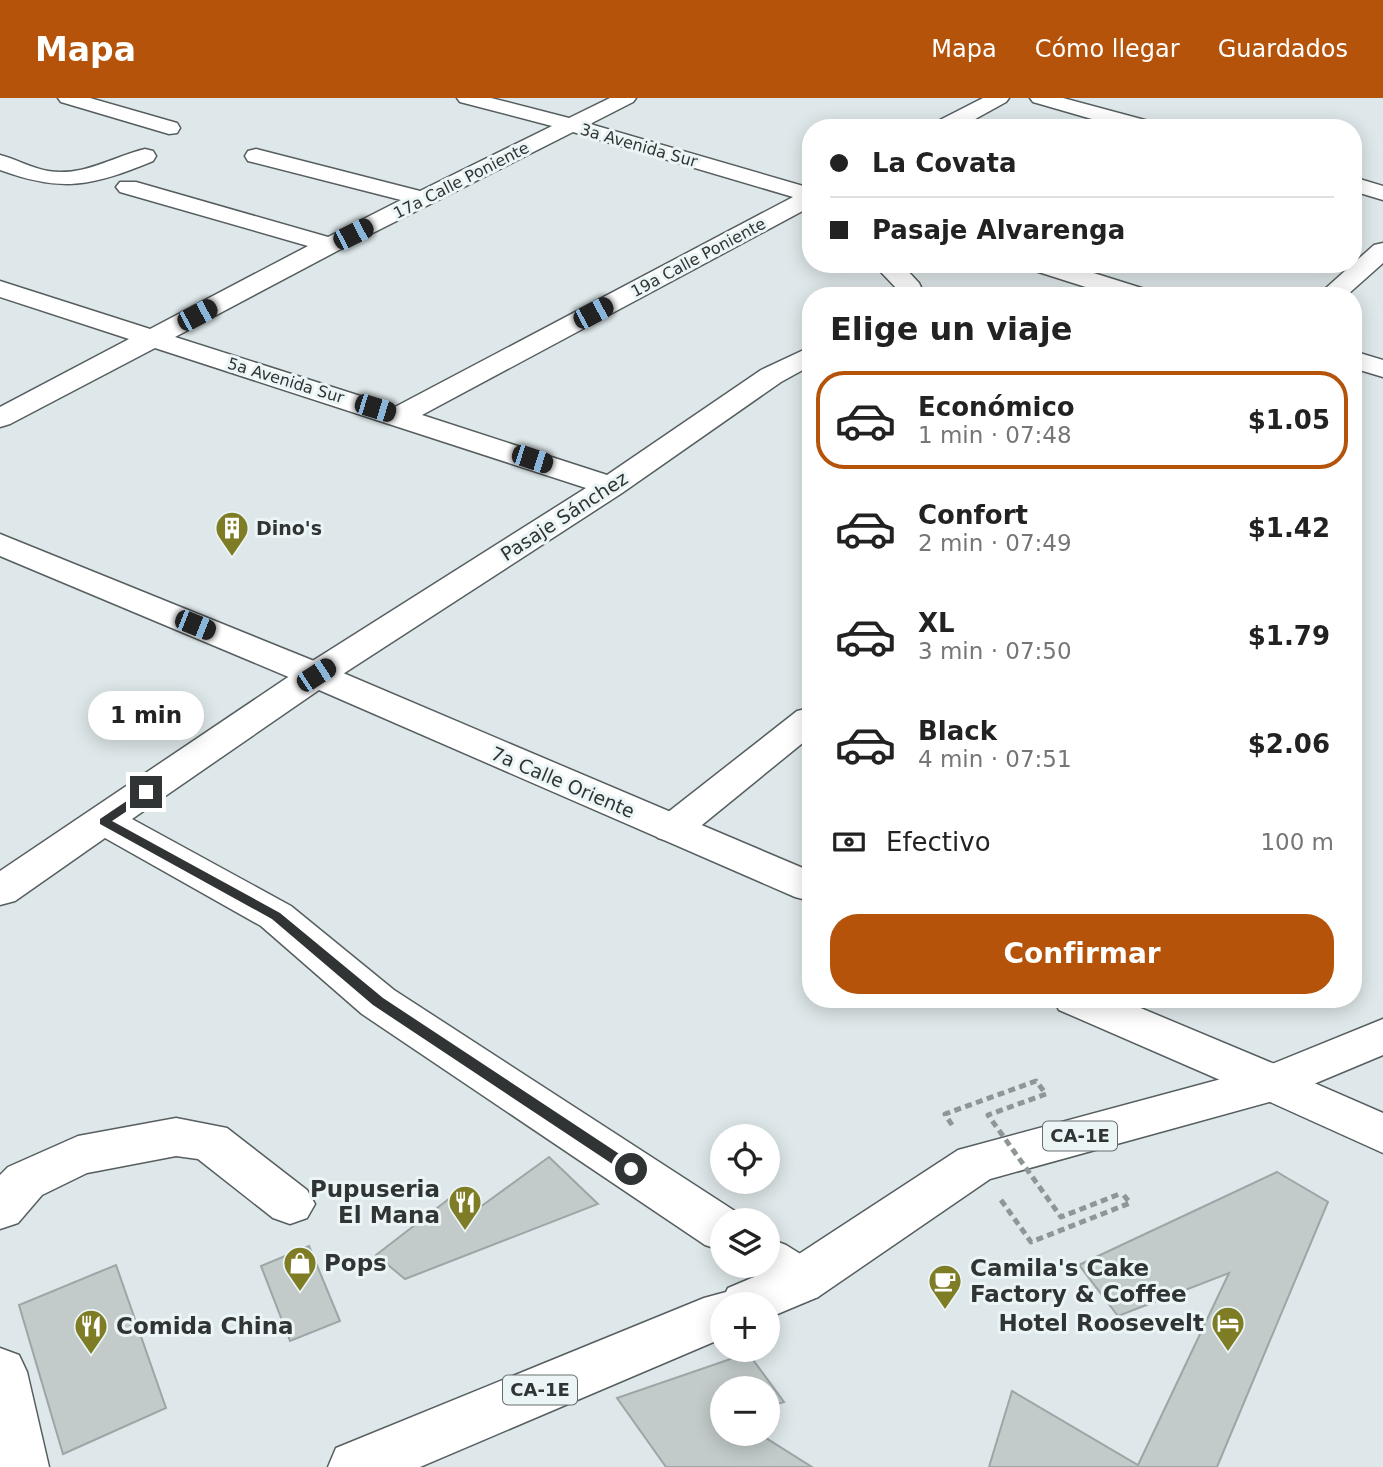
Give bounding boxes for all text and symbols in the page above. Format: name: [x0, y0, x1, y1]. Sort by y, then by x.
text: Mapa: [35, 30, 136, 69]
text: Mapa: [931, 35, 997, 63]
text: Cómo llegar: [1035, 35, 1180, 63]
text: Guardados: [1218, 35, 1348, 63]
street label: 3a Avenida Sur: [578, 120, 700, 171]
street label: 17a Calle Poniente: [390, 138, 532, 223]
text: La Covata: [872, 148, 1017, 178]
street label: 19a Calle Poniente: [628, 214, 769, 301]
car: [330, 215, 377, 253]
text: Pasaje Alvarenga: [872, 215, 1125, 245]
car: [570, 294, 617, 332]
car: [174, 296, 221, 334]
text: Elige un viaje: [830, 310, 1072, 348]
street label: 5a Avenida Sur: [225, 354, 347, 407]
icon: car: [834, 389, 897, 452]
car: [352, 392, 399, 424]
text: Económico: [918, 392, 1075, 422]
text: $1.05: [1248, 405, 1330, 435]
text: 1 min · 07:48: [918, 422, 1072, 448]
car: [509, 443, 556, 475]
street label: Pasaje Sánchez: [496, 467, 632, 565]
icon: car: [834, 497, 897, 560]
text: Confort: [918, 500, 1028, 530]
building icon: Dino's: [213, 509, 251, 558]
text: $1.42: [1248, 513, 1330, 543]
place label: Dino's: [256, 517, 322, 539]
text: 2 min · 07:49: [918, 530, 1072, 556]
icon: car: [834, 605, 897, 668]
car: [172, 607, 219, 643]
text: XL: [918, 608, 955, 638]
text: $1.79: [1248, 621, 1330, 651]
text: 3 min · 07:50: [918, 638, 1072, 664]
car: [293, 655, 340, 695]
callout: 1 min: [88, 690, 204, 740]
text: 1 min: [110, 702, 182, 728]
icon: car: [834, 713, 897, 776]
text: Black: [918, 716, 997, 746]
text: $2.06: [1248, 729, 1330, 759]
street label: 7a Calle Oriente: [488, 742, 638, 822]
text: 4 min · 07:51: [918, 746, 1072, 772]
route end: [130, 776, 162, 808]
icon: cash: [830, 823, 868, 861]
text: Efectivo: [886, 827, 991, 857]
text: 100 m: [1260, 829, 1334, 855]
button: Confirmar: [830, 914, 1334, 994]
road number: CA-1E: [1043, 1121, 1117, 1150]
map controls: [710, 1124, 780, 1446]
button: locate: [710, 1124, 780, 1194]
route start: [615, 1153, 647, 1185]
place label: Pupuseria El Mana: [310, 1176, 440, 1228]
restaurant icon: Pupuseria El Mana: [446, 1183, 484, 1232]
button: layers: [710, 1208, 780, 1278]
shop icon: Pops: [281, 1244, 319, 1293]
place label: Pops: [324, 1250, 387, 1276]
place label: Camila's Cake Factory & Coffee: [970, 1255, 1187, 1307]
cafe icon: Camila's Cake Factory & Coffee: [926, 1262, 964, 1311]
button: +: [710, 1292, 780, 1362]
hotel icon: Hotel Roosevelt: [1209, 1304, 1247, 1353]
restaurant icon: Comida China: [72, 1307, 110, 1356]
place label: Hotel Roosevelt: [998, 1310, 1204, 1336]
place label: Comida China: [116, 1313, 294, 1339]
road number: CA-1E: [503, 1376, 577, 1405]
button: −: [710, 1376, 780, 1446]

